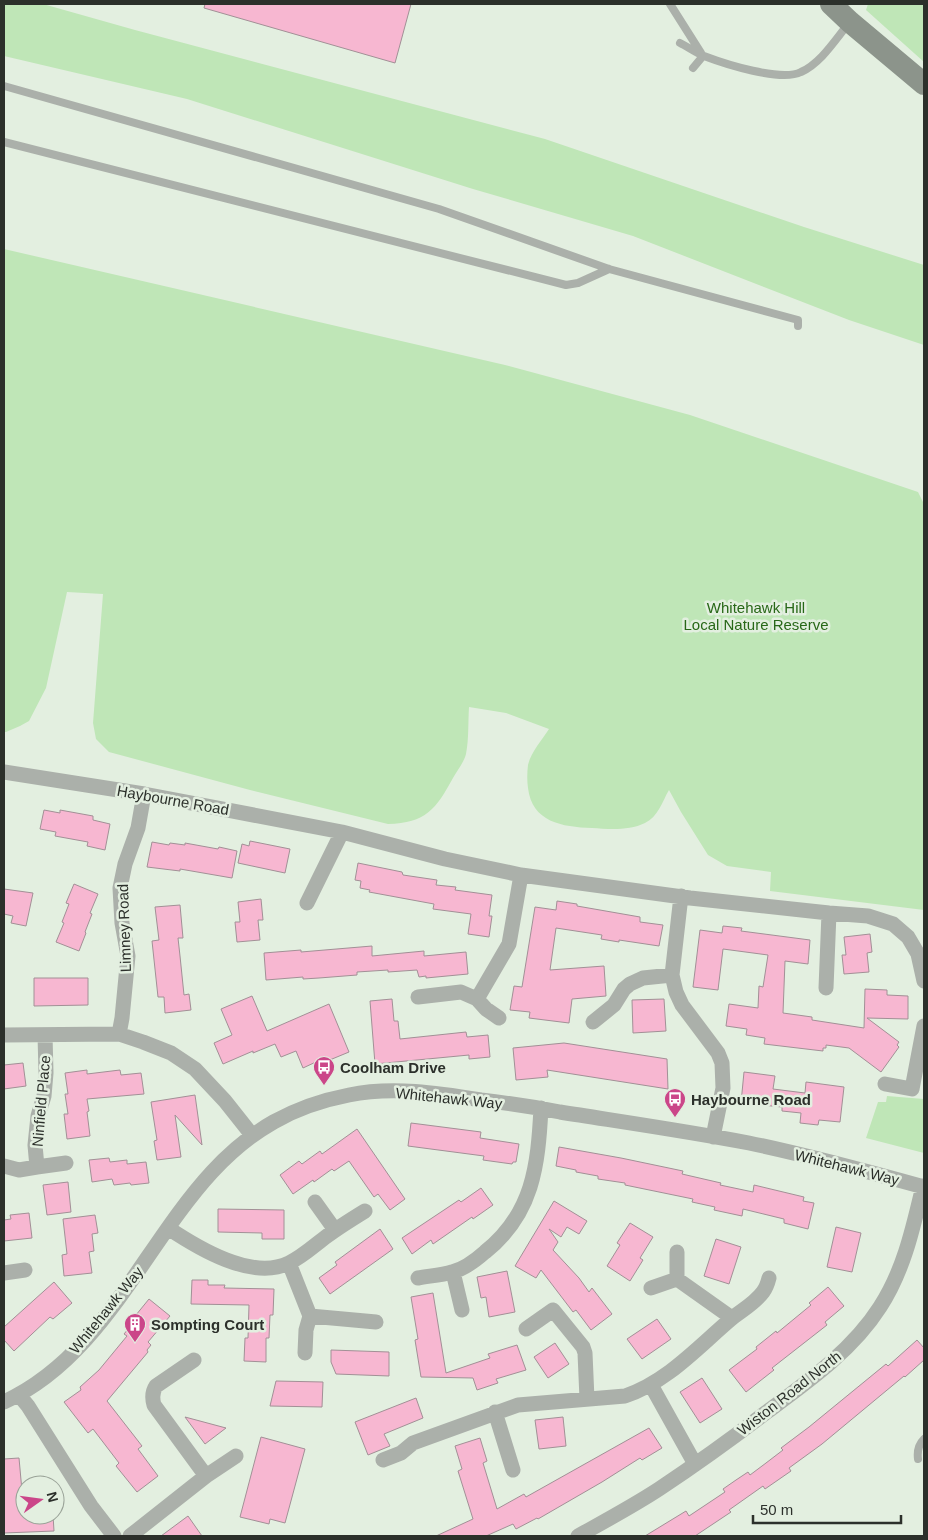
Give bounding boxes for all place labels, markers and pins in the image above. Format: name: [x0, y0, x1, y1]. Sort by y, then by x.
bus stop icon: Coolham Drive: [312, 1055, 336, 1086]
place label: Coolham Drive: [340, 1059, 446, 1076]
bus stop icon: Haybourne Road: [663, 1087, 687, 1118]
place label: Haybourne Road: [691, 1091, 811, 1108]
building icon: Sompting Court: [123, 1312, 147, 1343]
place label: Sompting Court: [151, 1316, 264, 1333]

